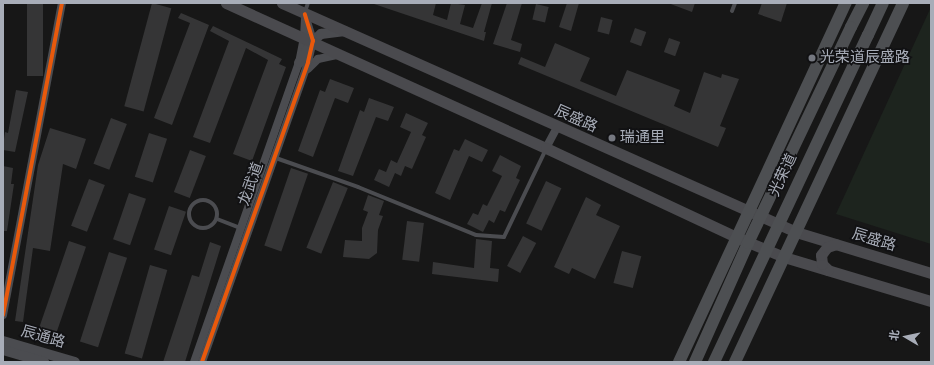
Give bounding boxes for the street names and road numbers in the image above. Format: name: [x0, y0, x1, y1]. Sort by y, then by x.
street label: 辰盛路: [552, 102, 600, 136]
street label: 光荣道: [765, 151, 801, 199]
street label: 龙武道: [235, 160, 267, 208]
street label: 辰盛路: [850, 225, 898, 255]
street label: 辰通路: [19, 322, 67, 352]

